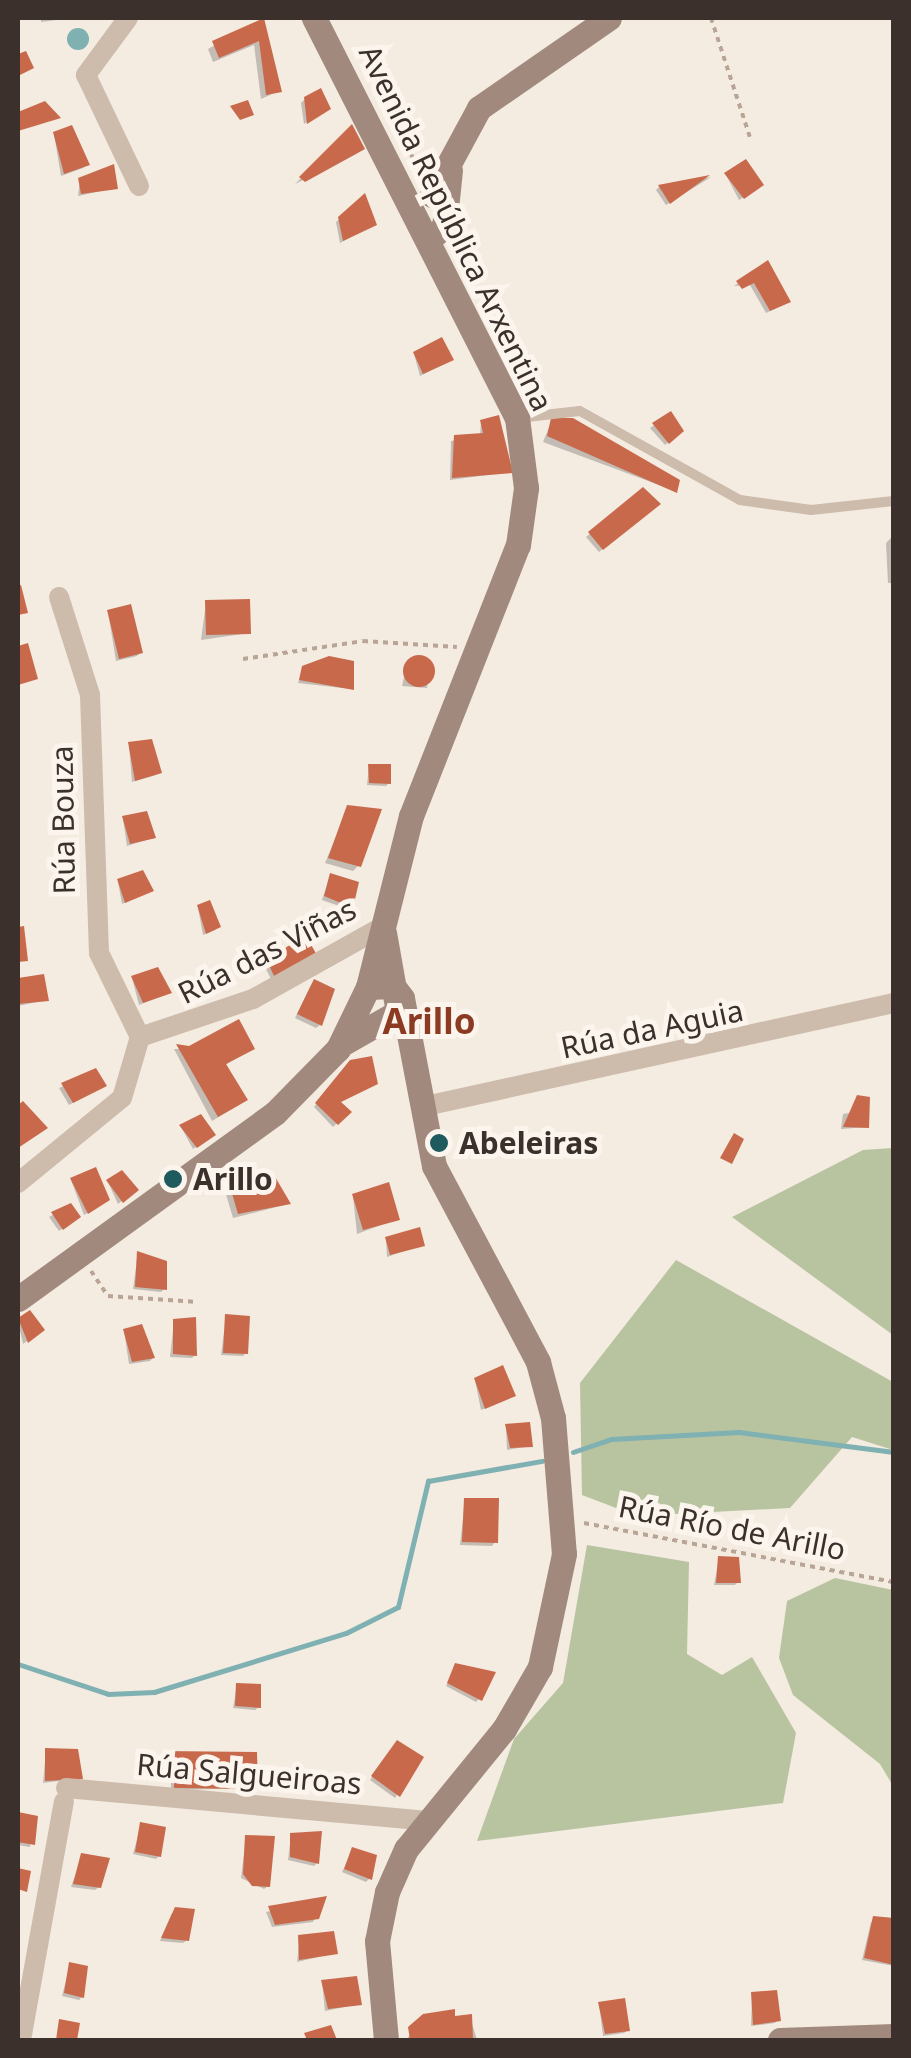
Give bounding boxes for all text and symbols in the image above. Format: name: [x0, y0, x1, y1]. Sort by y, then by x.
street label: Avenida República Arxentina: [352, 39, 560, 417]
street label: Rúa Bouza: [44, 745, 82, 895]
street label: Rúa das Viñas: [172, 891, 362, 1011]
street label: Rúa da Aguia: [557, 992, 747, 1066]
district label: Arillo: [382, 1000, 476, 1042]
place label: Abeleiras: [459, 1125, 598, 1161]
marker: Abeleiras: [428, 1132, 450, 1154]
place label: Arillo: [193, 1161, 273, 1197]
marker: Arillo: [162, 1168, 184, 1190]
street label: Rúa Río de Arillo: [616, 1488, 848, 1568]
street label: Rúa Salgueiroas: [135, 1746, 363, 1802]

